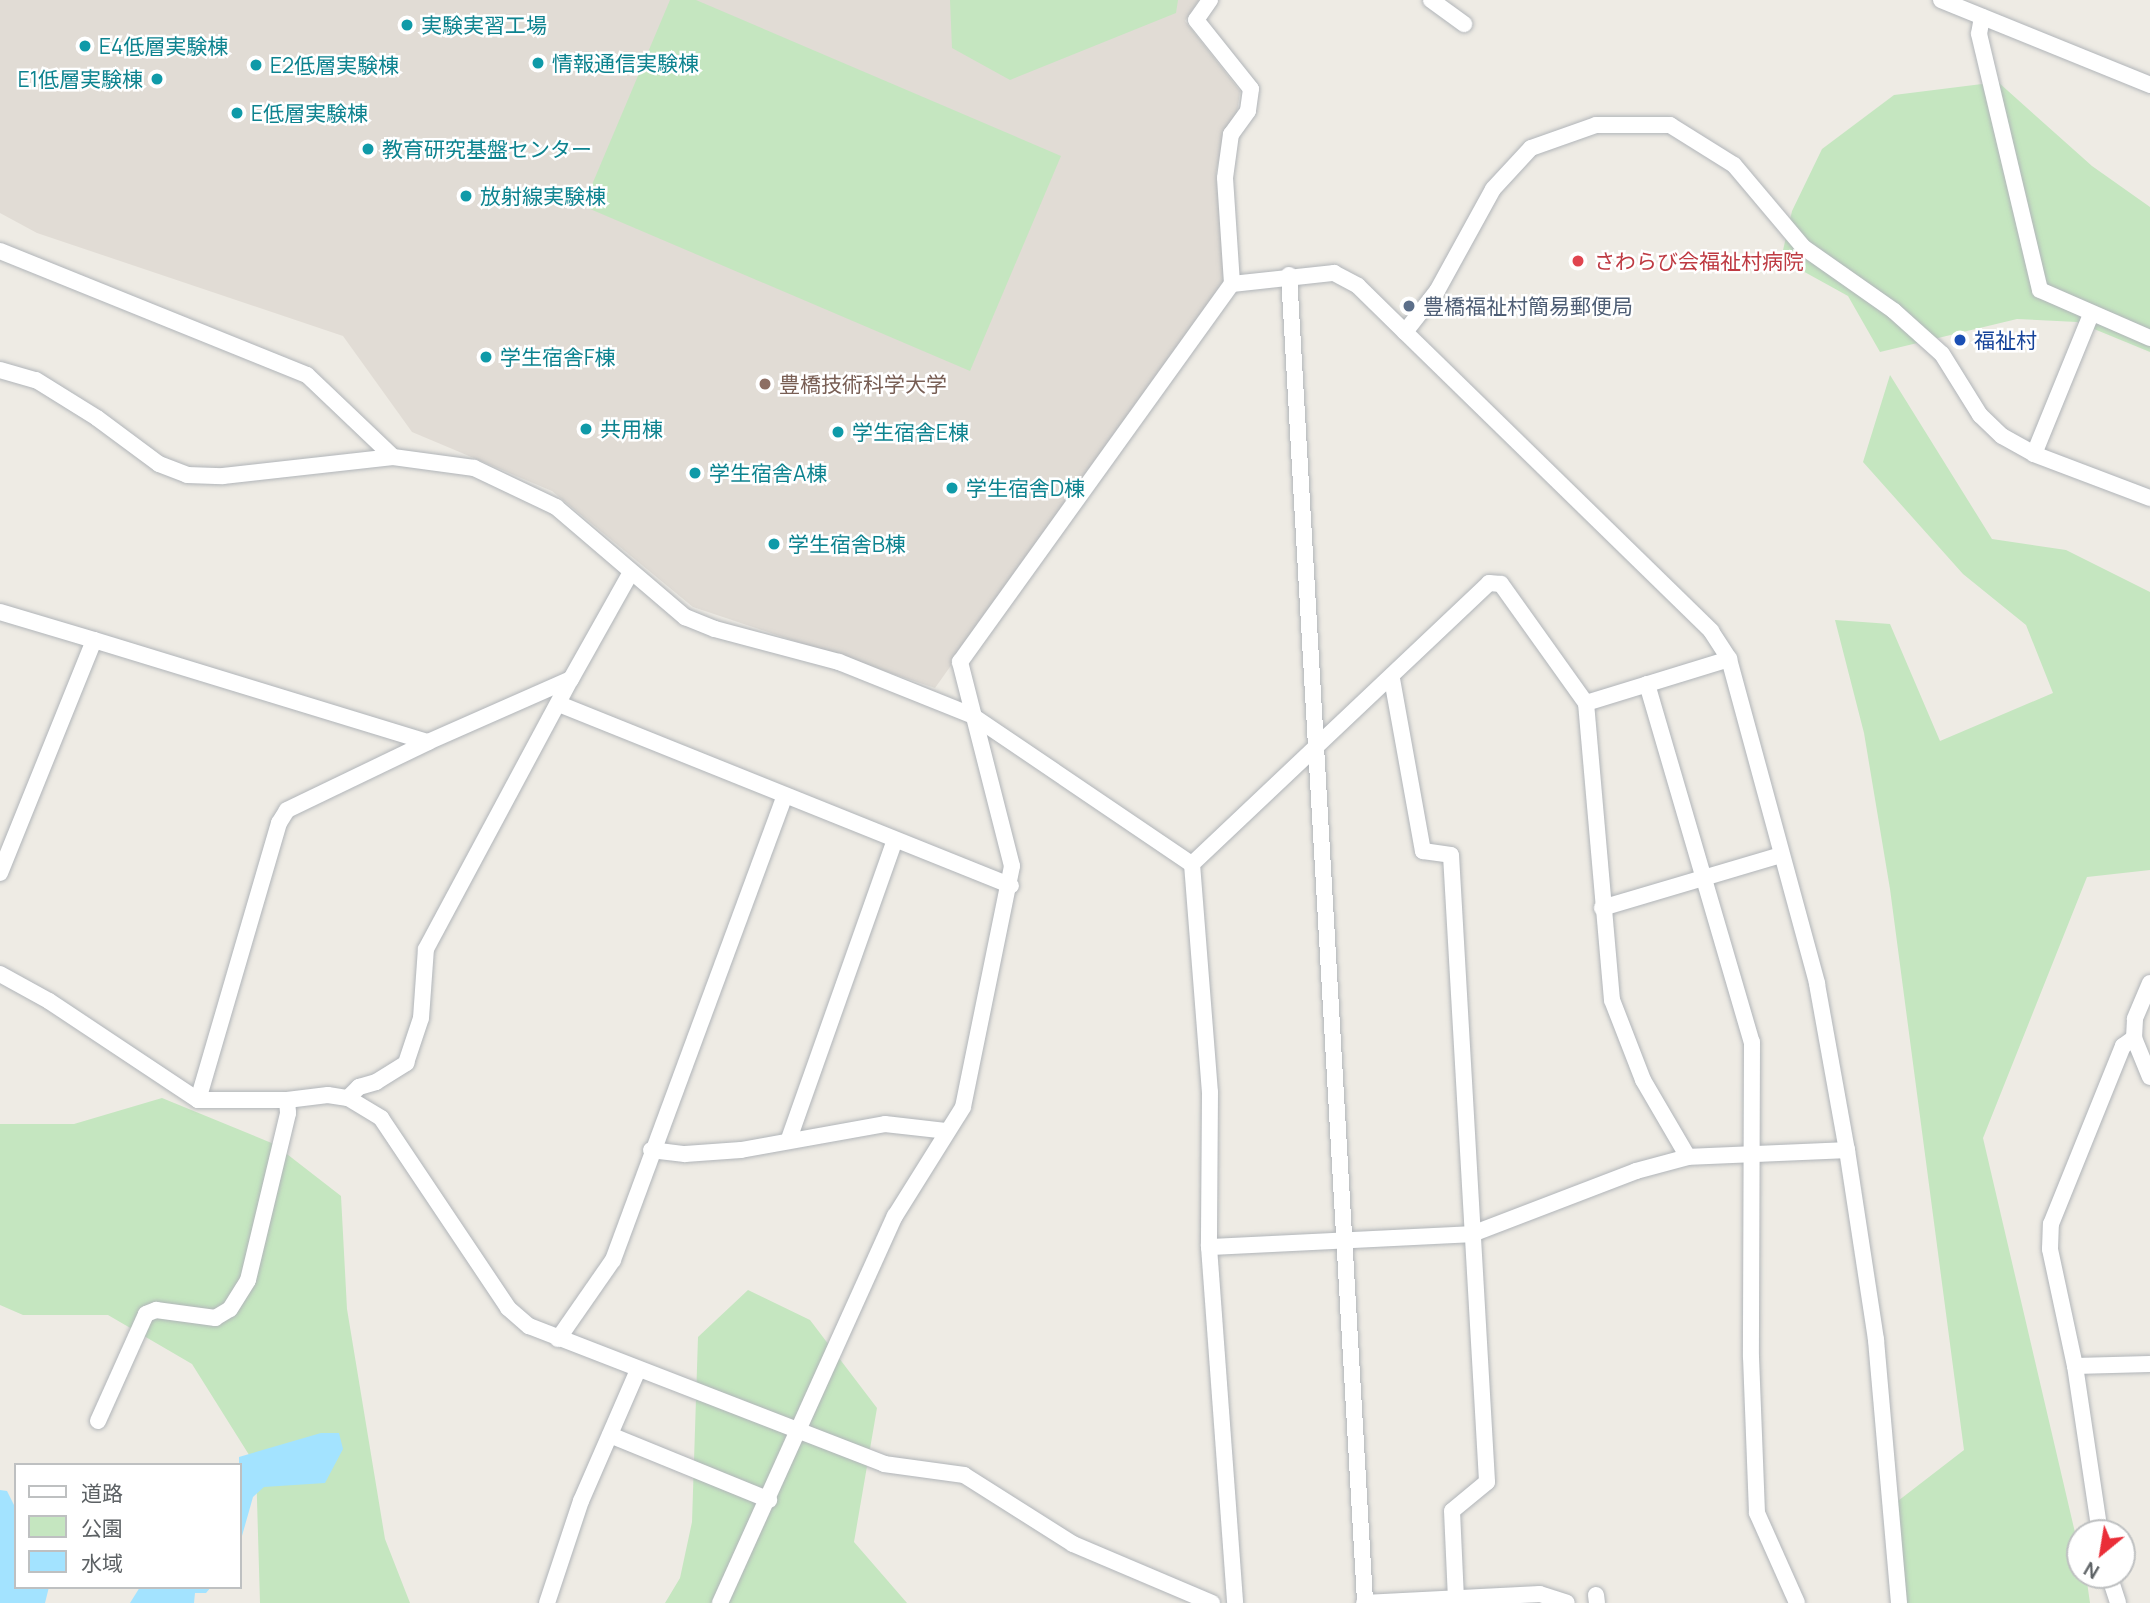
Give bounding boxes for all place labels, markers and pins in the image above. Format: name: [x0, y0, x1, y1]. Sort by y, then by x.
place label: 実験実習工場: [421, 12, 547, 38]
marker: 実験実習工場: [399, 17, 415, 33]
place label: E4低層実験棟: [99, 33, 228, 59]
marker: E4低層実験棟: [77, 38, 93, 54]
place label: 情報通信実験棟: [552, 50, 699, 76]
place label: E2低層実験棟: [270, 52, 399, 78]
marker: 情報通信実験棟: [530, 55, 546, 71]
marker: E2低層実験棟: [248, 57, 264, 73]
place label: E1低層実験棟: [18, 66, 143, 92]
marker: E1低層実験棟: [149, 71, 165, 87]
place label: E低層実験棟: [251, 100, 368, 126]
marker: E低層実験棟: [229, 105, 245, 121]
place label: 教育研究基盤センター: [382, 136, 592, 162]
marker: 教育研究基盤センター: [360, 141, 376, 157]
place label: 放射線実験棟: [480, 183, 606, 209]
marker: 放射線実験棟: [458, 188, 474, 204]
place label: さわらび会福祉村病院: [1594, 248, 1804, 274]
marker: さわらび会福祉村病院: [1568, 251, 1588, 271]
place label: 豊橋福祉村簡易郵便局: [1423, 293, 1633, 319]
marker: 豊橋福祉村簡易郵便局: [1401, 298, 1417, 314]
place label: 福祉村: [1974, 327, 2037, 353]
marker: 福祉村: [1952, 332, 1968, 348]
place label: 学生宿舎F棟: [500, 344, 616, 370]
marker: 学生宿舎F棟: [478, 349, 494, 365]
place label: 豊橋技術科学大学: [779, 371, 947, 397]
marker: 豊橋技術科学大学: [757, 376, 773, 392]
place label: 共用棟: [600, 416, 663, 442]
place label: 学生宿舎E棟: [852, 419, 969, 445]
marker: 共用棟: [578, 421, 594, 437]
marker: 学生宿舎E棟: [830, 424, 846, 440]
place label: 学生宿舎A棟: [709, 460, 827, 486]
marker: 学生宿舎A棟: [687, 465, 703, 481]
place label: 学生宿舎D棟: [966, 475, 1085, 501]
marker: 学生宿舎D棟: [944, 480, 960, 496]
place label: 学生宿舎B棟: [788, 531, 906, 557]
marker: 学生宿舎B棟: [766, 536, 782, 552]

